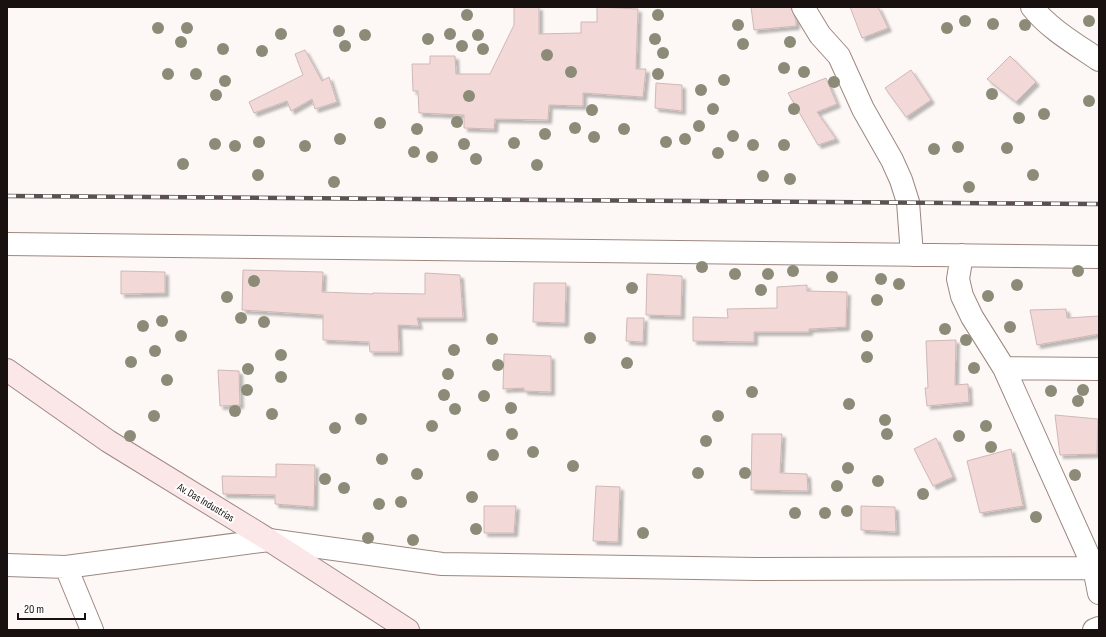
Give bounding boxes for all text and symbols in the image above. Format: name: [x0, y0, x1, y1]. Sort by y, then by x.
street label: Av. Das Industrias: [174, 480, 237, 525]
scale bar: [18, 595, 85, 621]
text: 20 m: [24, 602, 44, 617]

